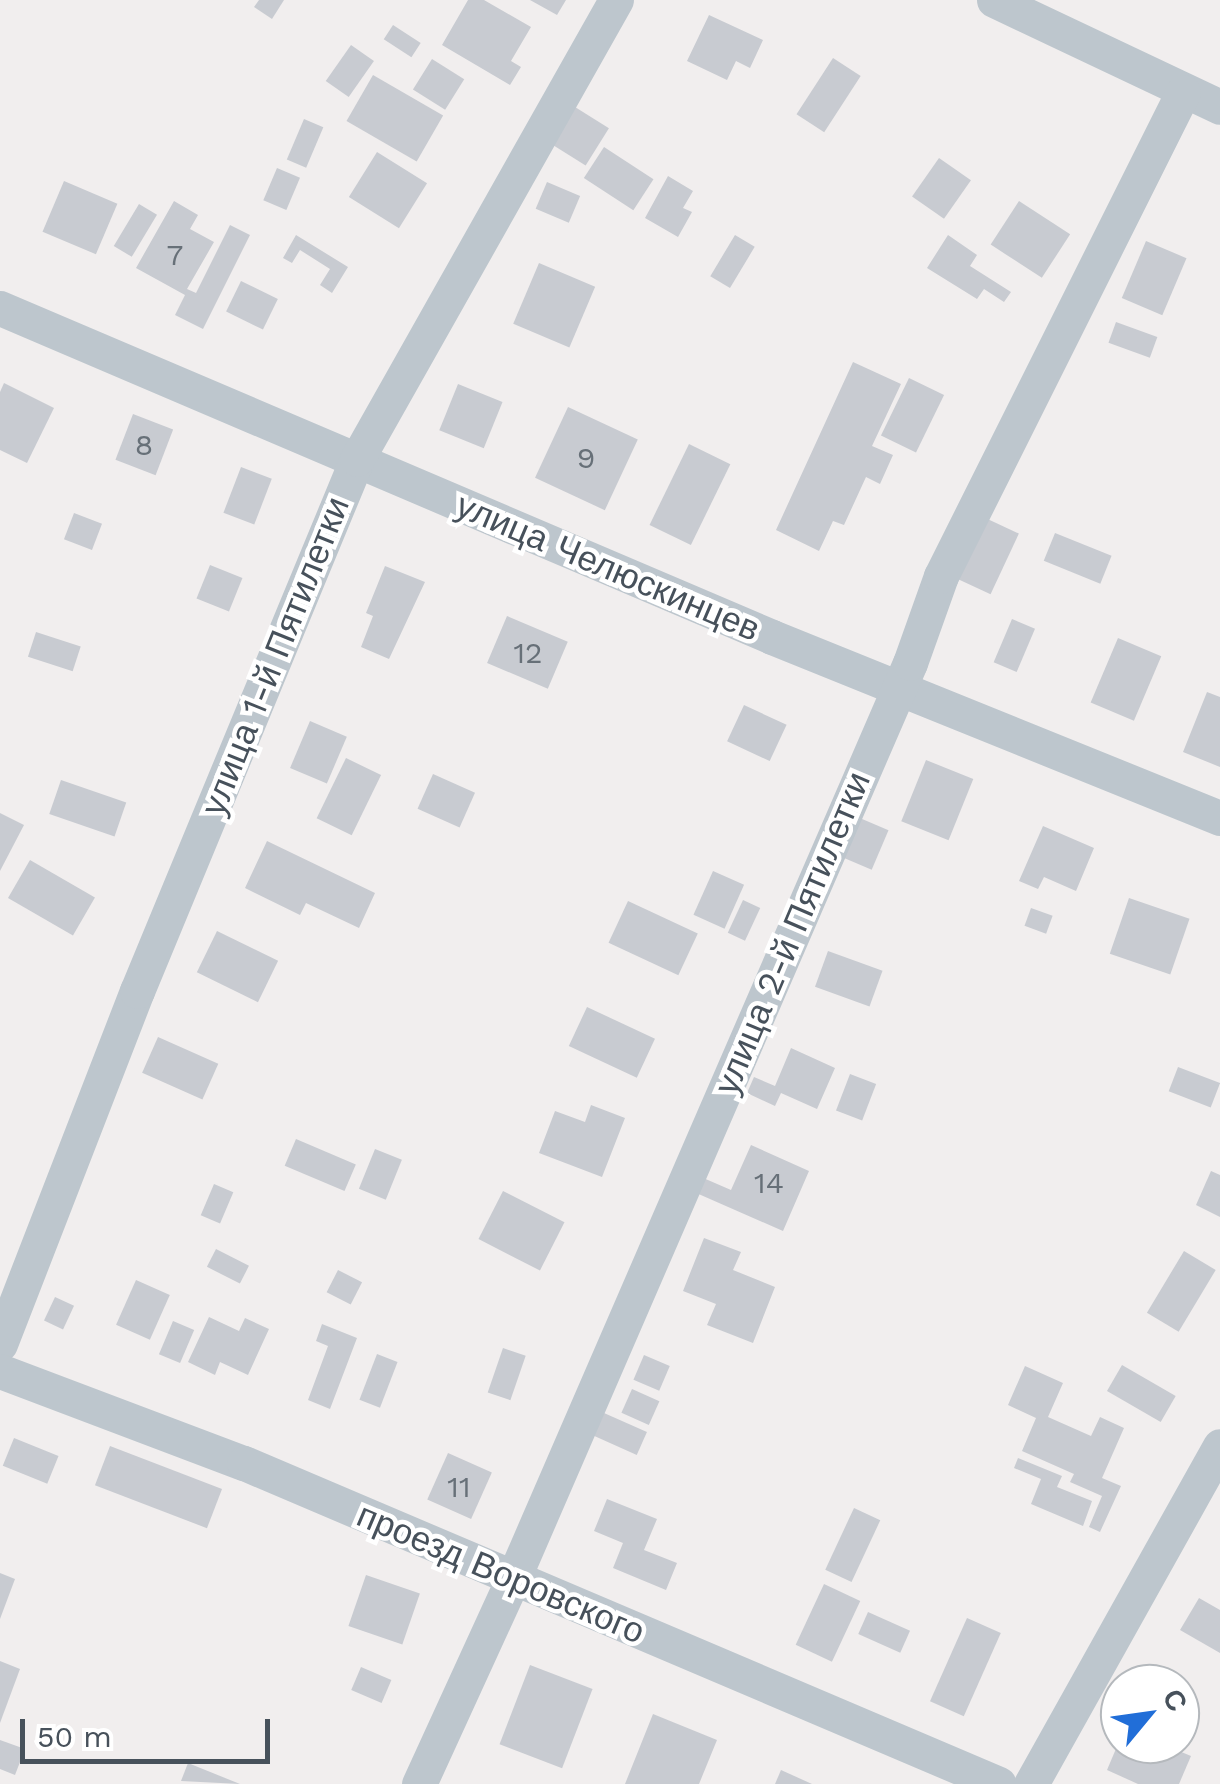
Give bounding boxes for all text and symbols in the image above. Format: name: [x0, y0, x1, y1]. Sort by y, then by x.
house number: 7: [167, 237, 183, 273]
house number: 8: [135, 427, 153, 463]
house number: 9: [577, 440, 595, 476]
street label: улица Челюскинцев: [450, 484, 766, 650]
street label: улица 1-й Пятилетки: [192, 490, 358, 822]
house number: 12: [513, 635, 543, 671]
street label: улица 2-й Пятилетки: [705, 765, 879, 1101]
house number: 14: [754, 1165, 784, 1201]
house number: 11: [447, 1469, 471, 1505]
street label: проезд Воровского: [351, 1493, 651, 1653]
north arrow: [1100, 1664, 1200, 1764]
text: С: [1156, 1683, 1194, 1717]
scale bar: [25, 1699, 275, 1761]
text: 50 m: [37, 1719, 112, 1754]

